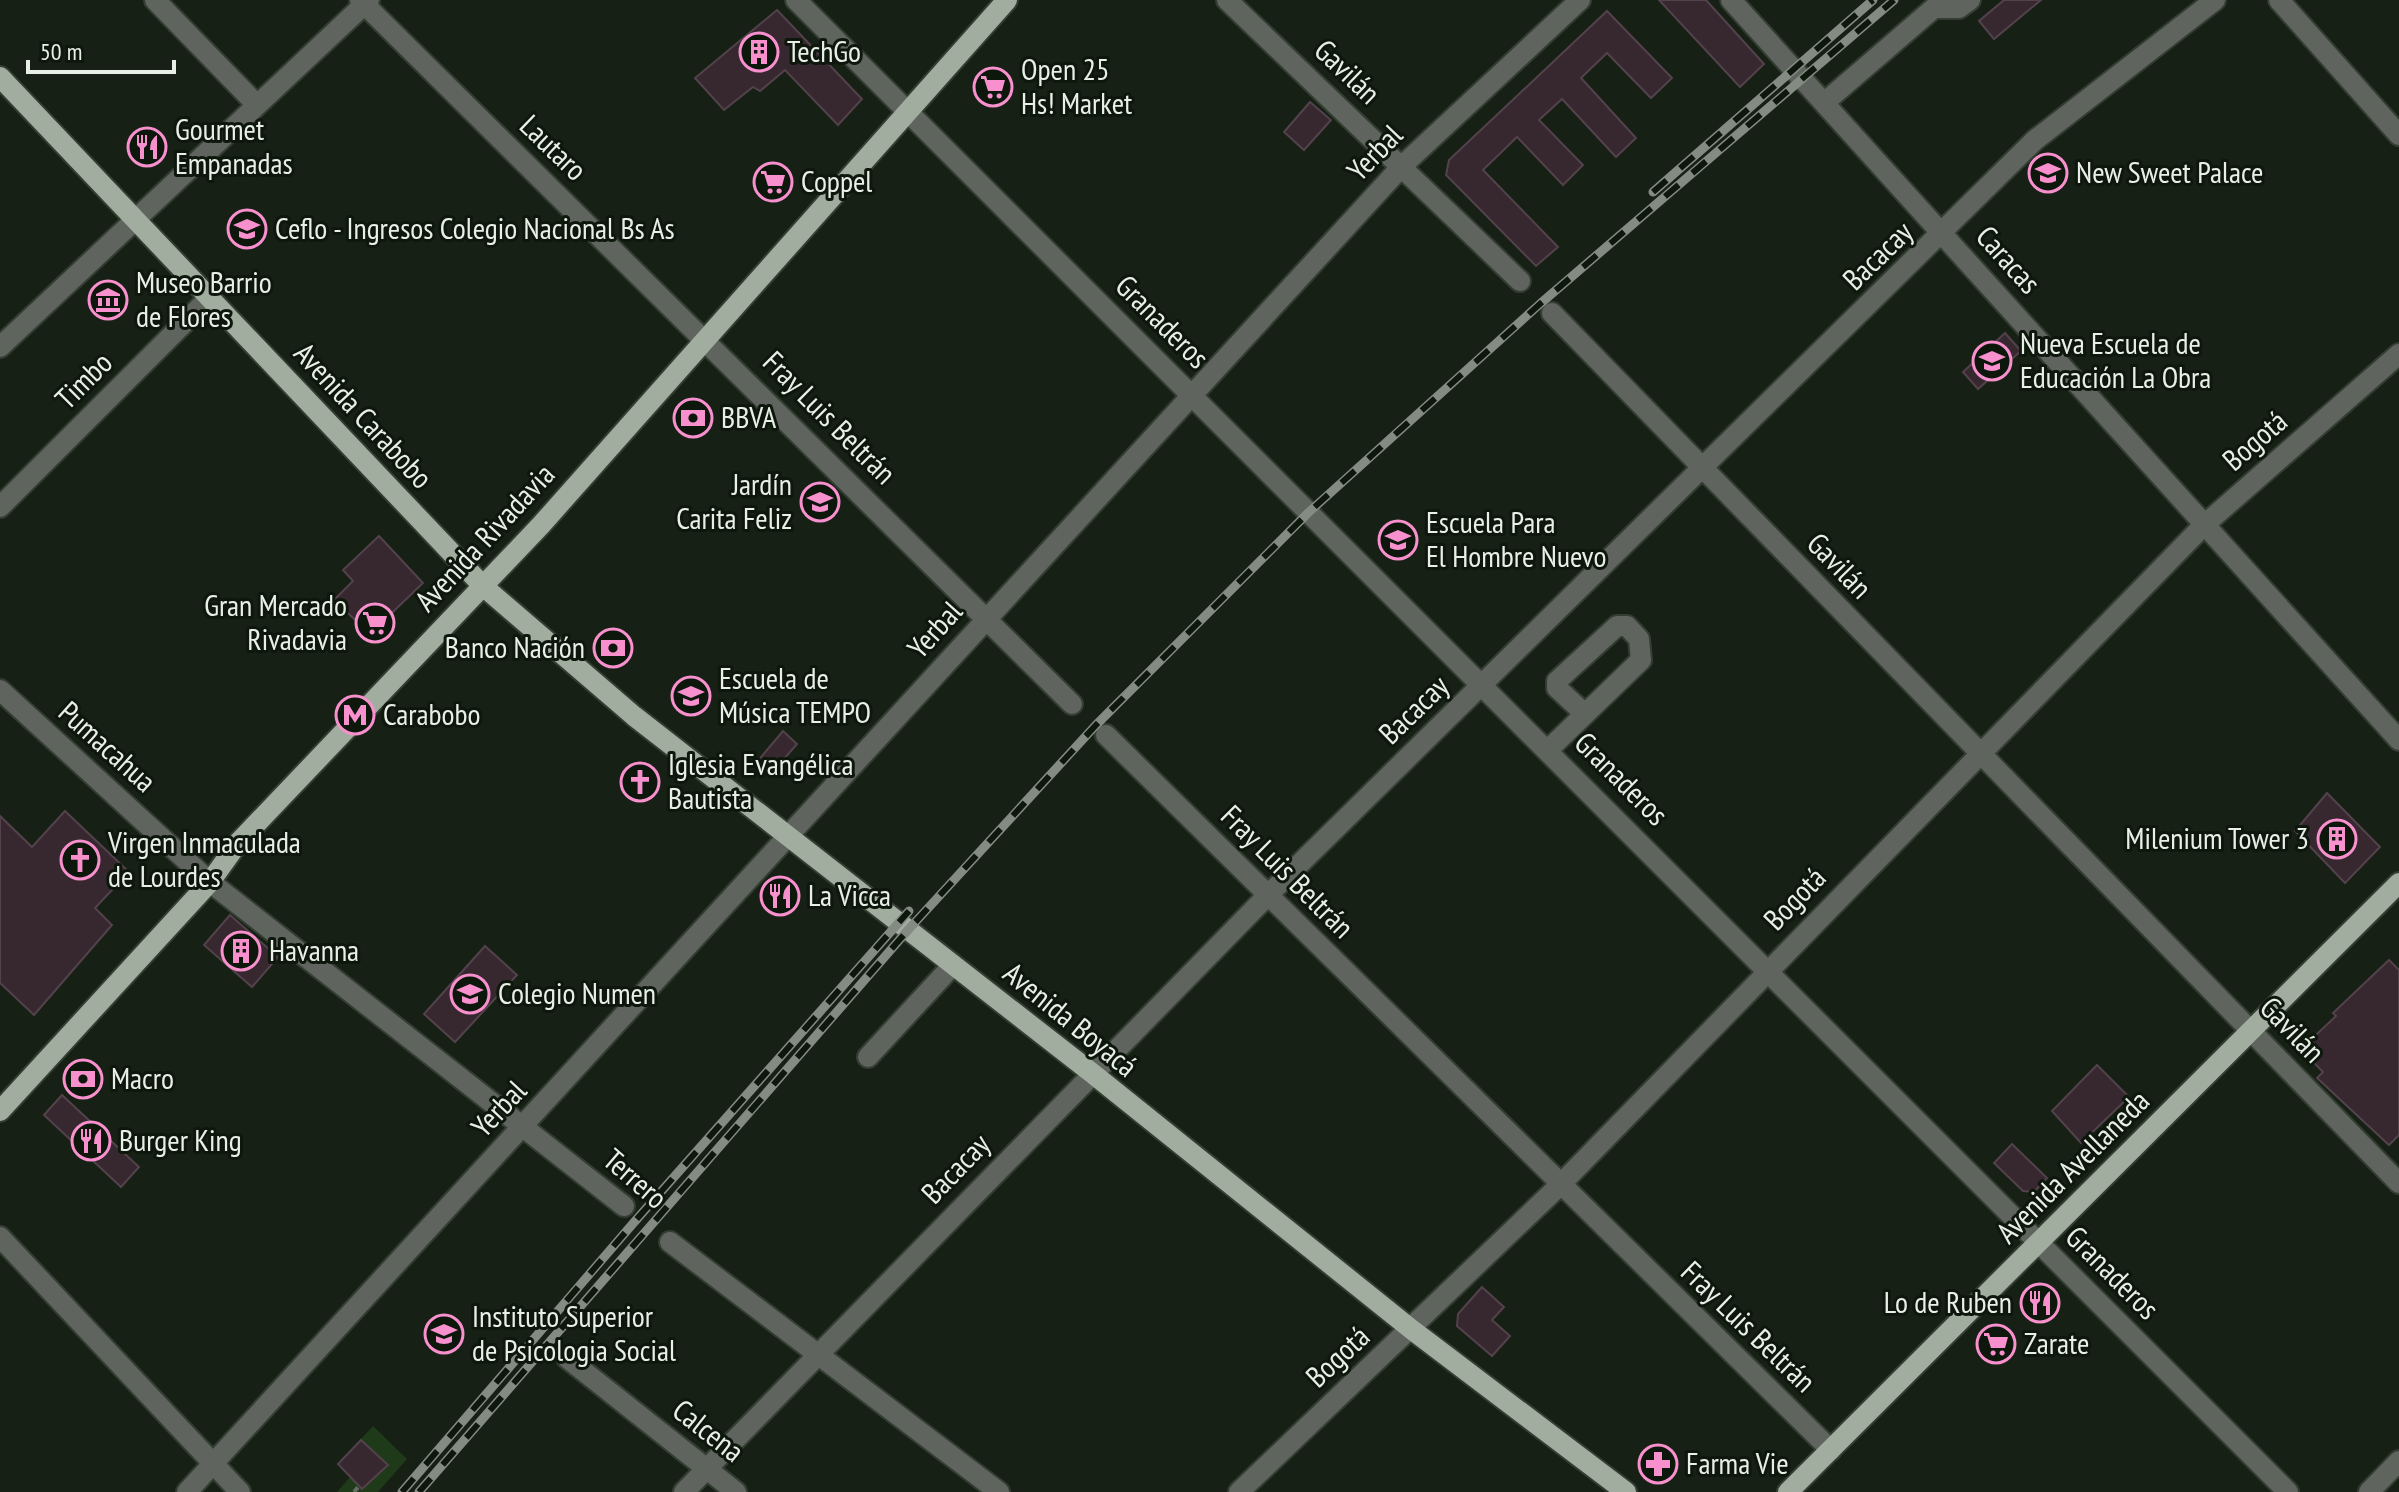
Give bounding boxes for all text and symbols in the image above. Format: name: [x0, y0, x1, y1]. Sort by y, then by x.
scale bar: [28, 24, 174, 74]
street label: Gavilán: [1307, 30, 1389, 112]
building icon: TechGo: [738, 31, 780, 73]
place label: TechGo: [787, 31, 861, 70]
text: 50 m: [40, 36, 82, 67]
place label: Open 25 Hs! Market: [1021, 49, 1133, 122]
supermarket icon: Open 25 Hs! Market: [972, 66, 1014, 108]
street label: Lautaro: [512, 106, 596, 188]
place label: Gourmet Empanadas: [175, 109, 293, 182]
street label: Yerbal: [1338, 115, 1410, 189]
restaurant icon: Gourmet Empanadas: [126, 126, 168, 168]
school or university icon: New Sweet Palace: [2027, 152, 2069, 194]
place label: New Sweet Palace: [2076, 152, 2263, 191]
supermarket icon: Coppel: [752, 161, 794, 203]
place label: Coppel: [801, 161, 872, 200]
school or university icon: Ceflo - Ingresos Colegio Nacional Bs As: [226, 208, 268, 250]
place label: Ceflo - Ingresos Colegio Nacional Bs As: [275, 208, 675, 247]
street label: Bacacay: [1834, 212, 1921, 298]
street label: Caracas: [1968, 217, 2050, 301]
place label: Museo Barrio de Flores: [136, 262, 272, 335]
street label: Granaderos: [1108, 266, 1218, 376]
museum icon: Museo Barrio de Flores: [87, 279, 129, 321]
place label: Nueva Escuela de Educación La Obra: [2020, 323, 2211, 396]
street label: Avenida Carabobo: [286, 334, 442, 496]
school or university icon: Nueva Escuela de Educación La Obra: [1971, 340, 2013, 382]
street label: Fray Luis Beltrán: [755, 342, 905, 492]
street label: Timbo: [46, 343, 120, 417]
bank icon: BBVA: [672, 397, 714, 439]
place label: BBVA: [721, 397, 777, 436]
street label: Bogotá: [2214, 401, 2294, 479]
street label: Avenida Rivadavia: [406, 455, 562, 619]
place label: Jardín Carita Feliz: [676, 464, 792, 537]
school or university icon: Jardín Carita Feliz: [799, 481, 841, 523]
place label: Escuela Para El Hombre Nuevo: [1426, 502, 1606, 575]
school or university icon: Escuela Para El Hombre Nuevo: [1377, 519, 1419, 561]
street label: Gavilán: [1799, 524, 1881, 606]
place label: Gran Mercado Rivadavia: [204, 585, 347, 658]
street label: Yerbal: [898, 592, 970, 666]
supermarket icon: Gran Mercado Rivadavia: [354, 602, 396, 644]
place label: Banco Nación: [445, 627, 585, 666]
bank icon: Banco Nación: [592, 627, 634, 669]
place label: Escuela de Música TEMPO: [719, 658, 871, 731]
street label: Bacacay: [1370, 666, 1457, 752]
school or university icon: Escuela de Música TEMPO: [670, 675, 712, 717]
street label: Pumacahua: [51, 692, 165, 800]
metro station icon: Carabobo: [334, 694, 376, 736]
place label: Carabobo: [383, 694, 481, 733]
street label: Granaderos: [1567, 723, 1677, 833]
place label: Iglesia Evangélica Bautista: [668, 744, 854, 817]
church icon: Iglesia Evangélica Bautista: [619, 761, 661, 803]
street label: Fray Luis Beltrán: [1213, 796, 1363, 946]
place label: Milenium Tower 3: [2125, 818, 2309, 857]
building icon: Milenium Tower 3: [2316, 818, 2358, 860]
place label: Virgen Inmaculada de Lourdes: [107, 822, 301, 895]
church icon: Virgen Inmaculada de Lourdes: [59, 839, 101, 881]
street label: Bogotá: [1754, 858, 1833, 938]
restaurant icon: La Vicca: [759, 875, 801, 917]
place label: La Vicca: [808, 875, 891, 914]
building icon: Havanna: [220, 930, 262, 972]
place label: Havanna: [269, 930, 359, 969]
street label: Avenida Boyacá: [996, 953, 1146, 1085]
school or university icon: Colegio Numen: [449, 973, 491, 1015]
place label: Colegio Numen: [498, 973, 656, 1012]
street label: Gavilán: [2252, 988, 2334, 1070]
bank icon: Macro: [62, 1058, 104, 1100]
place label: Macro: [111, 1058, 174, 1097]
street label: Yerbal: [462, 1071, 534, 1145]
street label: Avenida Avellaneda: [1987, 1081, 2157, 1251]
restaurant icon: Burger King: [70, 1120, 112, 1162]
place label: Burger King: [119, 1120, 242, 1159]
street label: Bacacay: [912, 1124, 998, 1211]
street label: Terrero: [596, 1139, 676, 1216]
street label: Granaderos: [2058, 1217, 2168, 1327]
street label: Fray Luis Beltrán: [1673, 1252, 1825, 1400]
place label: Lo de Ruben: [1884, 1282, 2012, 1321]
restaurant icon: Lo de Ruben: [2019, 1282, 2061, 1324]
place label: Instituto Superior de Psicologia Social: [472, 1296, 676, 1369]
school or university icon: Instituto Superior de Psicologia Social: [423, 1313, 465, 1355]
street label: Bogotá: [1297, 1317, 1377, 1395]
supermarket icon: Zarate: [1975, 1323, 2017, 1365]
place label: Zarate: [2024, 1323, 2089, 1362]
street label: Calcena: [665, 1390, 752, 1470]
pharmacy icon: Farma Vie: [1637, 1443, 1679, 1485]
place label: Farma Vie: [1686, 1443, 1789, 1482]

